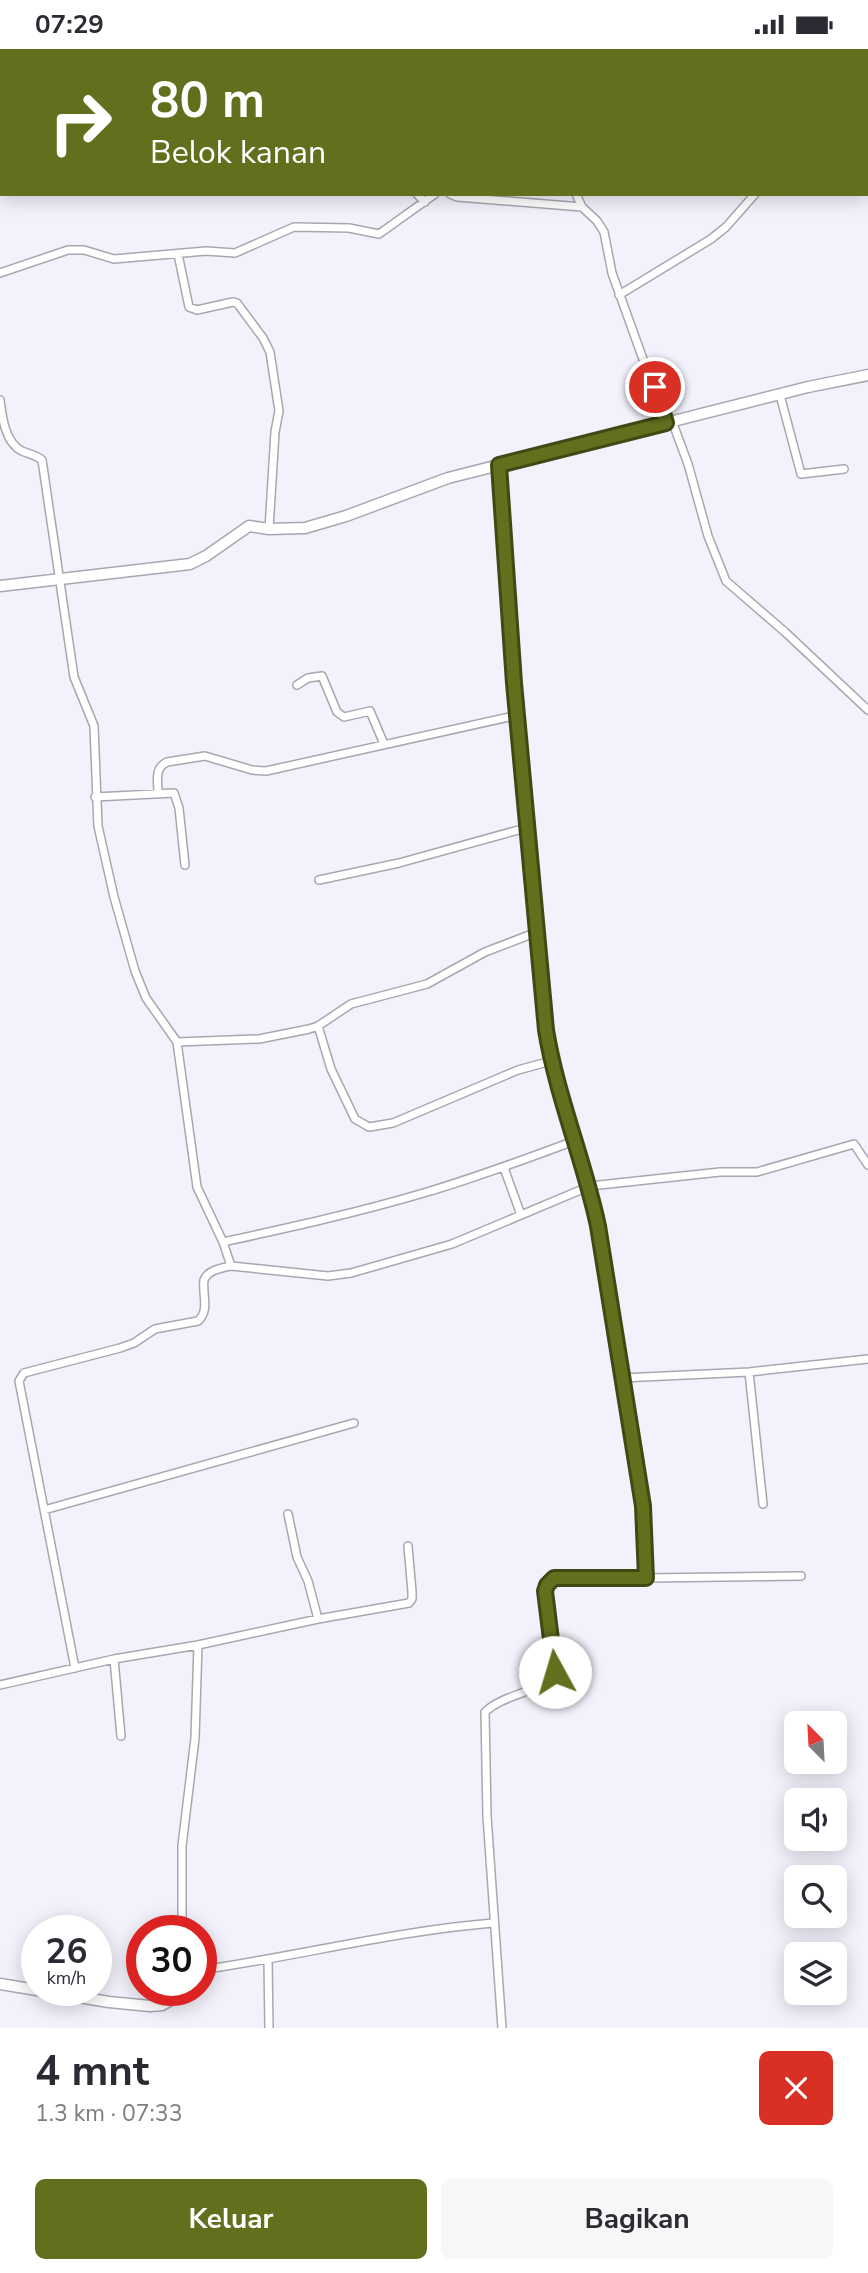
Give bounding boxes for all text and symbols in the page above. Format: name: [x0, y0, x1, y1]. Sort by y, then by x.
text: 07:29: [35, 7, 104, 42]
text: 80 m: [150, 67, 265, 134]
icon: right: [35, 77, 126, 168]
text: Belok kanan: [150, 131, 326, 174]
pin: [625, 357, 685, 417]
icon: arrive: [636, 368, 674, 406]
position arrow: [518, 1635, 592, 1709]
north arrow: [784, 1711, 847, 1775]
map controls: [784, 1711, 847, 2005]
button: sound: [784, 1788, 847, 1851]
button: search: [784, 1865, 847, 1928]
speed limit sign: 30: [126, 1915, 217, 2006]
text: 26: [45, 1928, 88, 1975]
button: layers: [784, 1942, 847, 2005]
text: km/h: [47, 1966, 86, 1990]
text: 4 mnt: [35, 2043, 149, 2100]
button: close: [759, 2051, 833, 2125]
text: 1.3 km · 07:33: [35, 2098, 182, 2129]
button: Keluar: [35, 2179, 427, 2259]
button: Bagikan: [441, 2179, 833, 2259]

